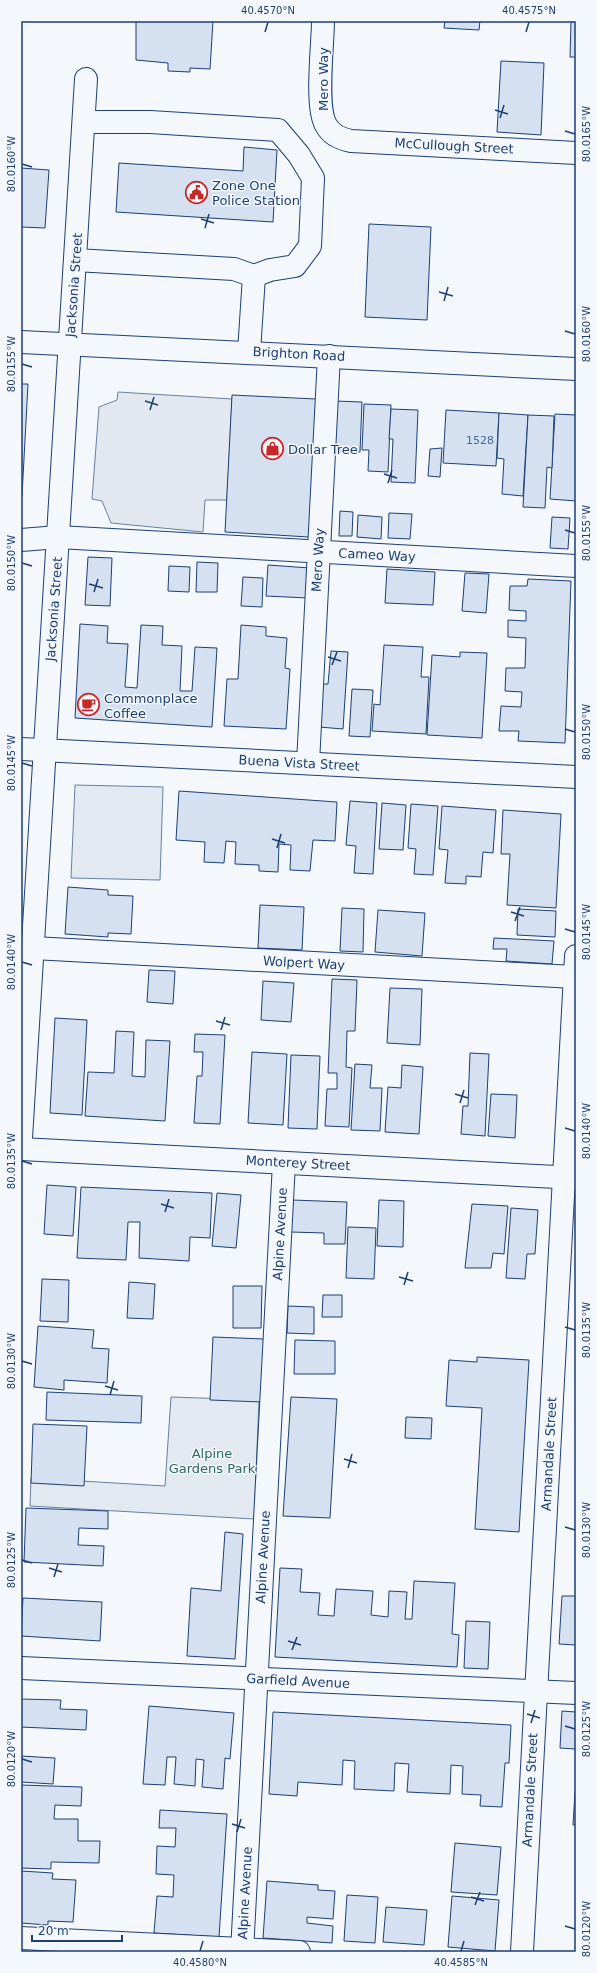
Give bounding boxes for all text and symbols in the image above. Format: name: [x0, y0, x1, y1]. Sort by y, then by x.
text: 40.4570°N: [241, 5, 295, 16]
text: 40.4575°N: [502, 5, 556, 16]
street label: Mero Way: [316, 47, 331, 111]
text: 80.0165°W: [581, 106, 592, 162]
street label: McCullough Street: [394, 135, 514, 157]
text: 80.0160°W: [6, 136, 17, 192]
place label: Zone One Police Station: [212, 178, 300, 208]
public building icon: Zone One Police Station: [183, 179, 209, 205]
street label: Jacksonia Street: [63, 232, 85, 339]
text: 80.0160°W: [581, 306, 592, 362]
text: 80.0155°W: [6, 336, 17, 392]
street label: Brighton Road: [252, 344, 346, 364]
house number: 1528: [466, 434, 494, 447]
shop icon: Dollar Tree: [259, 436, 285, 462]
place label: Dollar Tree: [288, 442, 358, 457]
text: 80.0155°W: [581, 505, 592, 561]
street label: Mero Way: [309, 527, 327, 592]
text: 80.0150°W: [6, 535, 17, 591]
street label: Cameo Way: [338, 545, 416, 565]
street label: Jacksonia Street: [43, 556, 65, 663]
place label: Commonplace Coffee: [104, 691, 198, 721]
cafe icon: Commonplace Coffee: [76, 692, 102, 718]
text: 80.0150°W: [581, 704, 592, 760]
text: 80.0145°W: [6, 735, 17, 791]
street label: Buena Vista Street: [238, 752, 360, 774]
text: 80.0145°W: [581, 904, 592, 960]
text: 80.0140°W: [6, 934, 17, 990]
street label: Wolpert Way: [263, 953, 346, 973]
text: 80.0140°W: [581, 1103, 592, 1159]
text: 80.0135°W: [6, 1133, 17, 1189]
street label: Monterey Street: [245, 1153, 351, 1173]
street label: Alpine Avenue: [270, 1187, 290, 1281]
text: 80.0135°W: [581, 1302, 592, 1358]
text: 80.0130°W: [6, 1333, 17, 1389]
street label: Armandale Street: [539, 1397, 559, 1511]
park label: Alpine Gardens Park: [169, 1446, 256, 1476]
text: 80.0130°W: [581, 1502, 592, 1558]
street label: Alpine Avenue: [253, 1510, 273, 1604]
text: 80.0125°W: [6, 1532, 17, 1588]
street label: Garfield Avenue: [246, 1671, 350, 1691]
text: 80.0125°W: [581, 1701, 592, 1757]
text: 80.0120°W: [6, 1731, 17, 1787]
street label: Armandale Street: [520, 1733, 540, 1847]
street label: Alpine Avenue: [235, 1846, 255, 1940]
text: 80.0120°W: [581, 1901, 592, 1957]
scale bar: [32, 1917, 122, 1943]
text: 20 m: [38, 1924, 69, 1938]
text: 40.4580°N: [173, 1957, 227, 1968]
text: 40.4585°N: [434, 1957, 488, 1968]

